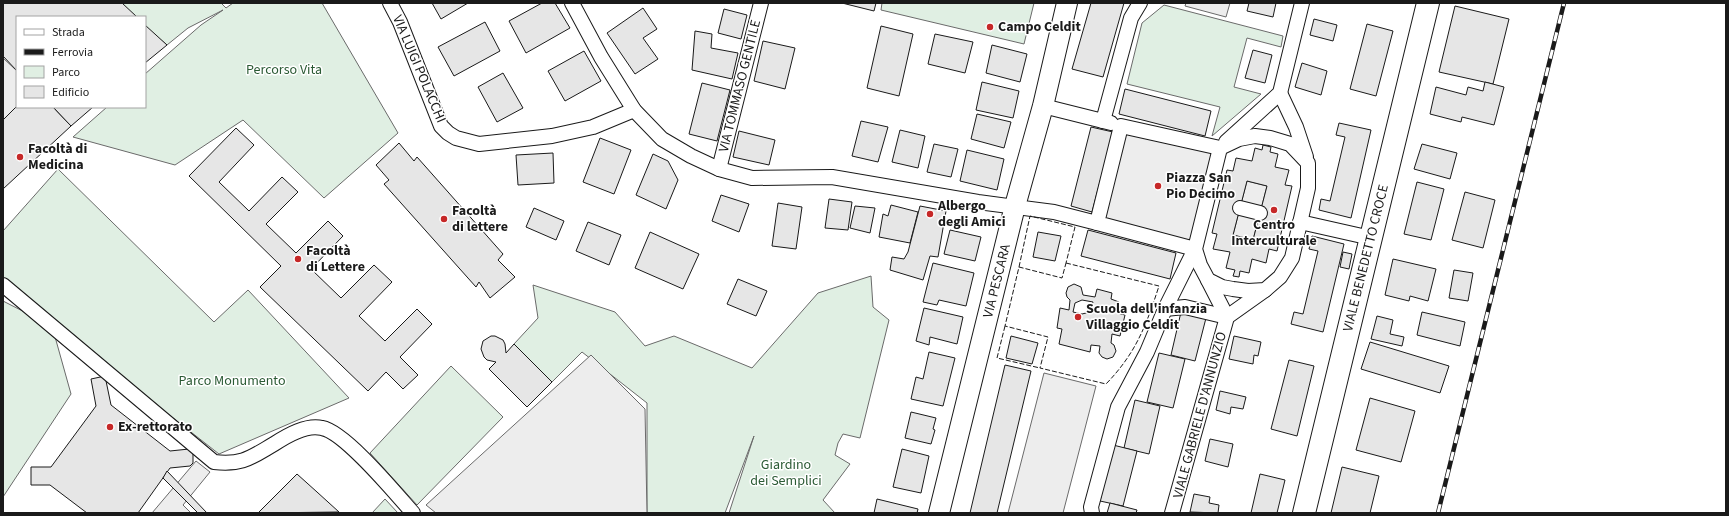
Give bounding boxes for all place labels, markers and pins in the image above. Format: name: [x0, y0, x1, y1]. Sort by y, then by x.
place label: Campo Celdit: [998, 17, 1081, 37]
marker: Campo Celdit: [985, 22, 995, 32]
place label: Facoltà di Medicina: [28, 139, 87, 175]
marker: Facoltà di Medicina: [15, 152, 25, 162]
place label: Piazza San Pio Decimo: [1166, 168, 1235, 204]
marker: Piazza San Pio Decimo: [1153, 181, 1163, 191]
place label: Albergo degli Amici: [937, 196, 1006, 232]
place label: Facoltà di lettere: [452, 201, 508, 237]
marker: Centro Interculturale: [1269, 205, 1279, 215]
marker: Albergo degli Amici: [925, 209, 935, 219]
marker: Facoltà di lettere: [439, 214, 449, 224]
place label: Centro Interculturale: [1231, 215, 1317, 251]
place label: Facoltà di Lettere: [306, 241, 365, 277]
marker: Facoltà di Lettere: [293, 254, 303, 264]
place label: Scuola dell'infanzia Villaggio Celdit: [1085, 299, 1207, 335]
marker: Scuola dell'infanzia Villaggio Celdit: [1073, 312, 1083, 322]
place label: Ex-rettorato: [118, 417, 193, 437]
marker: Ex-rettorato: [105, 422, 115, 432]

